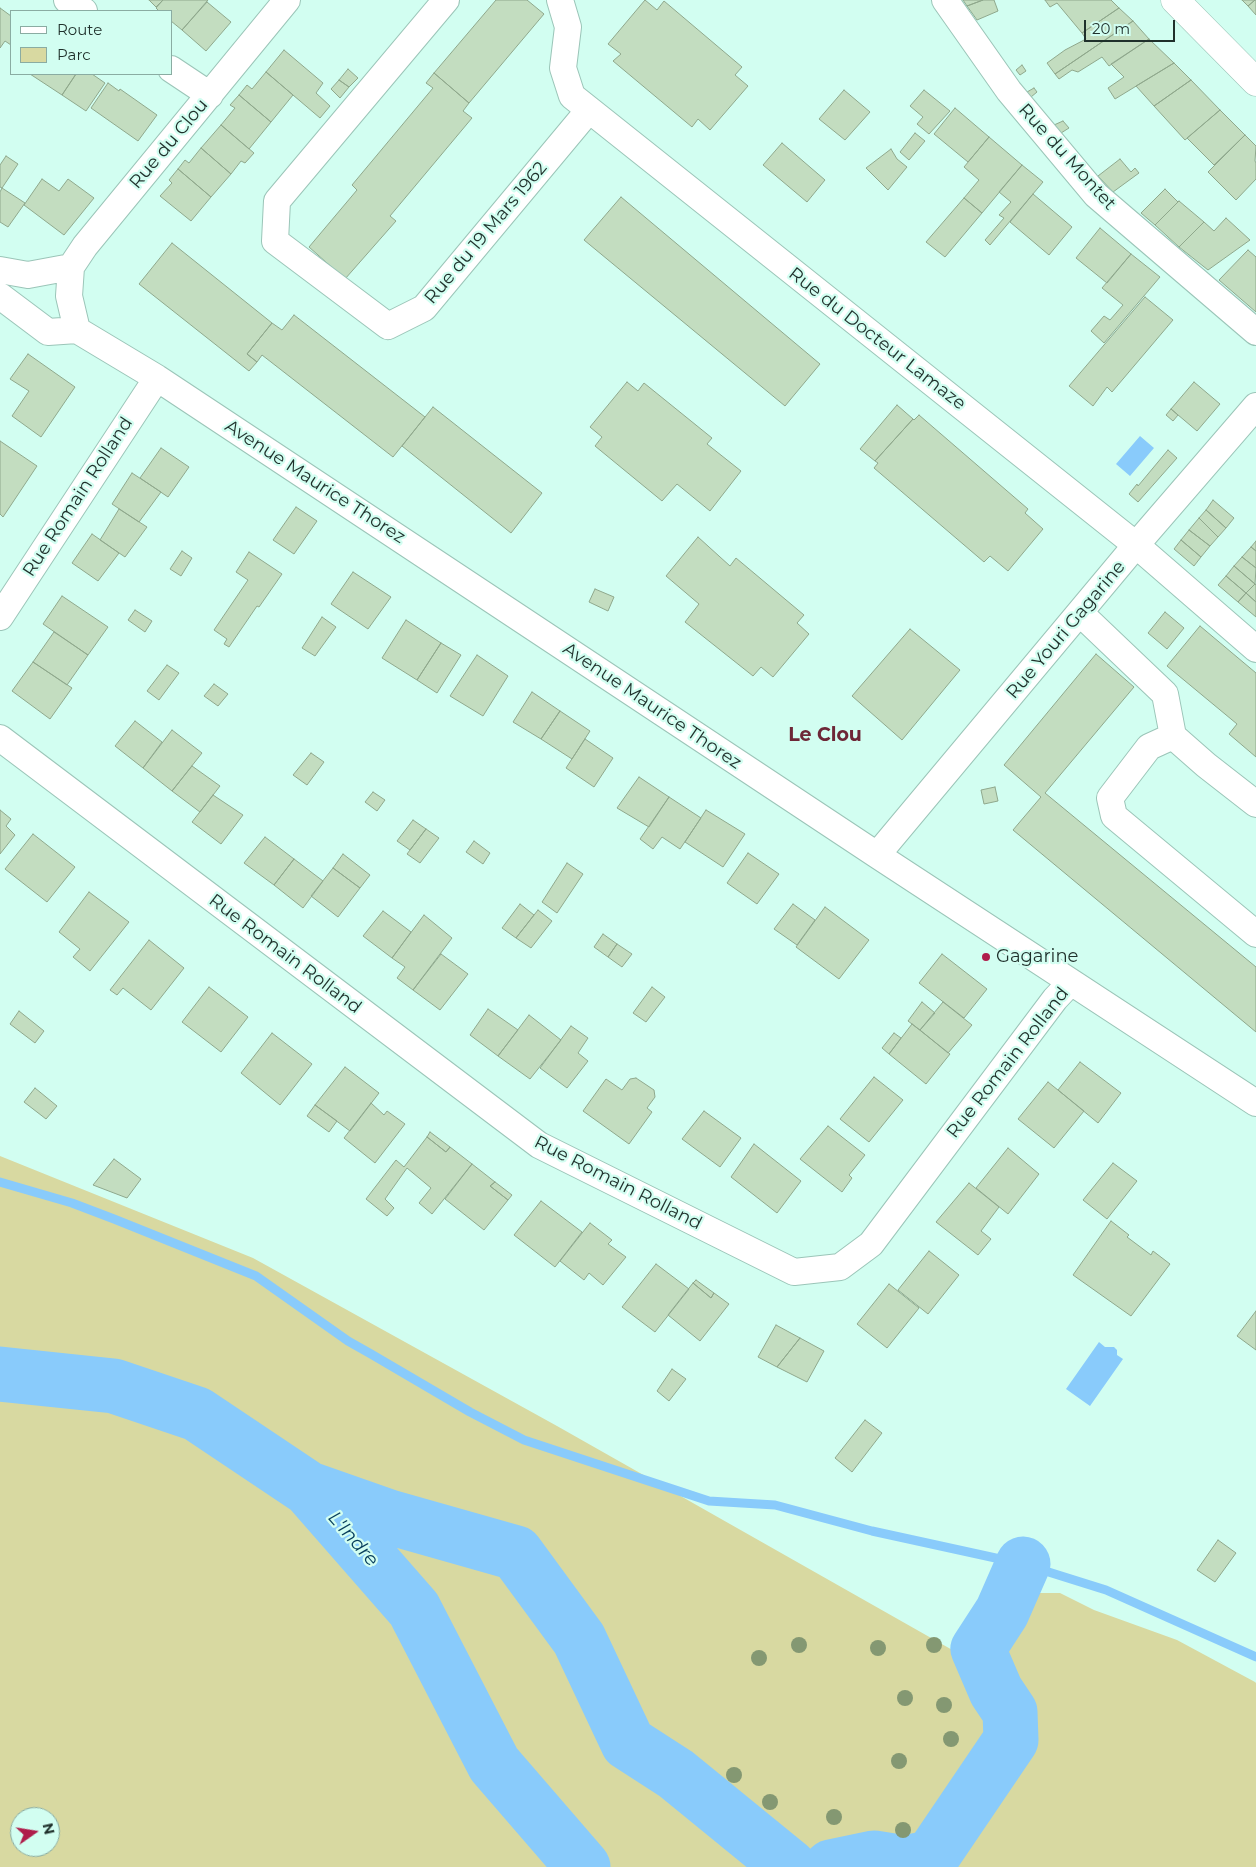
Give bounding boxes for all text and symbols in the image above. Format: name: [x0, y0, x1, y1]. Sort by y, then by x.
legend: [10, 10, 172, 75]
scale bar: [1086, 10, 1177, 42]
text: 20 m: [1092, 19, 1130, 38]
text: Route: [57, 20, 102, 39]
text: Parc: [57, 45, 91, 64]
street label: Rue du Clou: [125, 95, 213, 193]
street label: Rue du Montet: [1014, 99, 1120, 215]
street label: Rue du 19 Mars 1962: [420, 157, 552, 309]
street label: Rue du Docteur Lamaze: [784, 263, 970, 415]
street label: Rue Romain Rolland: [18, 413, 138, 581]
street label: Avenue Maurice Thorez: [221, 416, 409, 548]
street label: Rue Youri Gagarine: [1002, 557, 1130, 703]
street label: Avenue Maurice Thorez: [559, 638, 745, 774]
district label: Le Clou: [788, 724, 862, 746]
street label: Rue Romain Rolland: [204, 890, 366, 1018]
place label: Gagarine: [996, 946, 1078, 968]
marker: Gagarine: [980, 951, 992, 963]
street label: Rue Romain Rolland: [942, 983, 1074, 1143]
street label: Rue Romain Rolland: [530, 1131, 706, 1235]
water label: L'Indre: [323, 1507, 383, 1571]
north arrow: [10, 1807, 60, 1857]
text: N: [39, 1821, 59, 1836]

